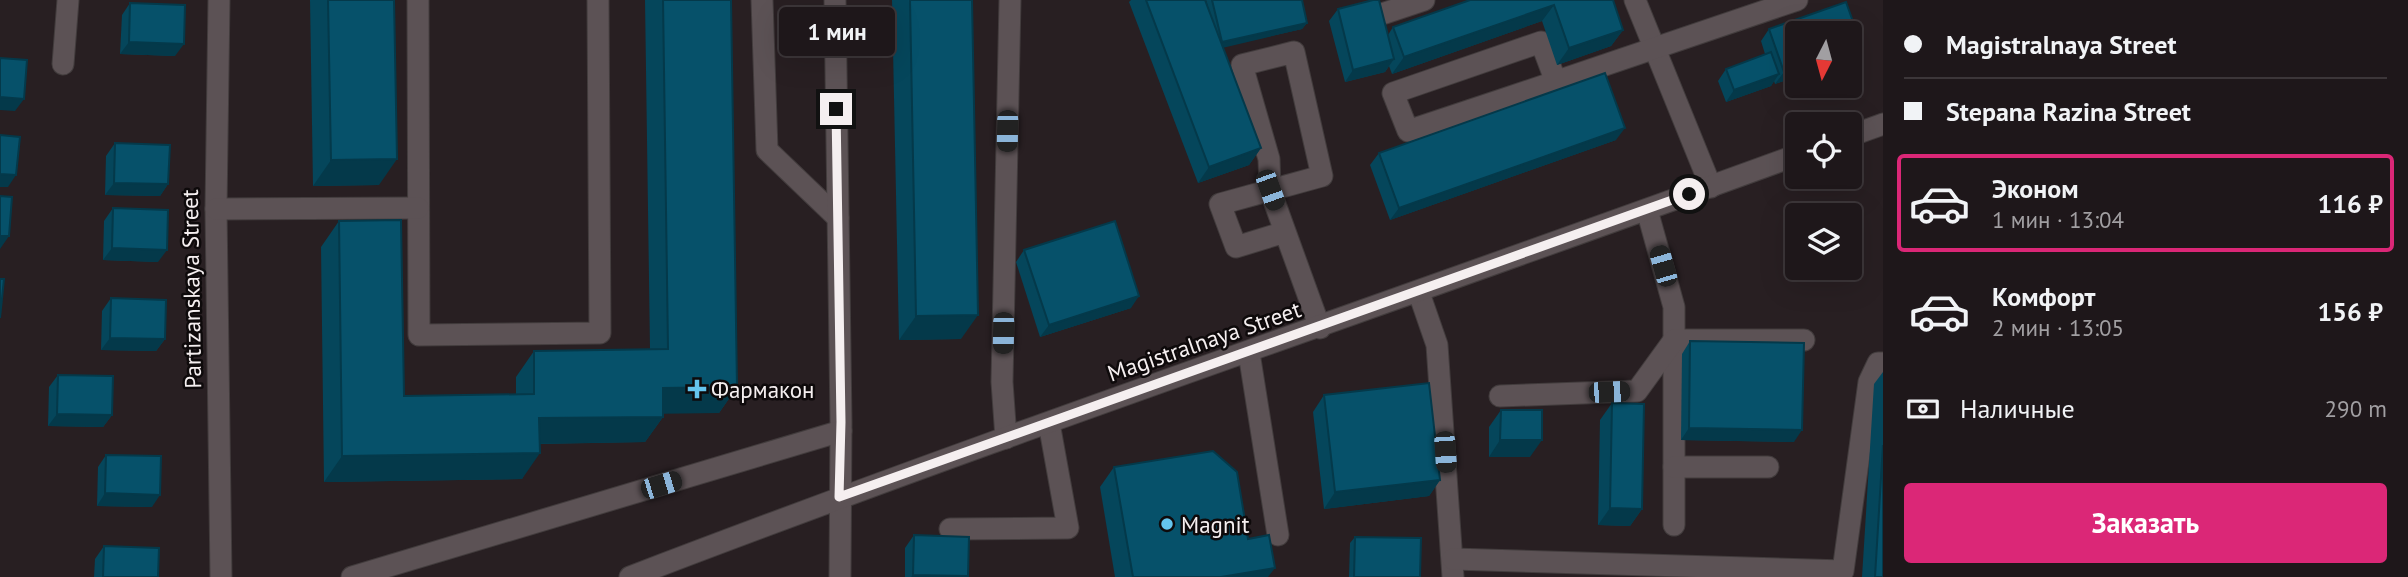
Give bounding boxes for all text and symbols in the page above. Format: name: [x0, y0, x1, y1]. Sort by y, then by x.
callout: 1 мин: [778, 7, 894, 56]
text: 1 мин: [807, 17, 867, 46]
north arrow: [1785, 21, 1862, 98]
map controls: [1785, 21, 1862, 280]
text: Magistralnaya Street: [1946, 28, 2177, 61]
route end: [820, 93, 852, 125]
text: Stepana Razina Street: [1946, 95, 2191, 128]
car: [997, 110, 1018, 152]
button: locate: [1785, 112, 1862, 189]
car: [1253, 167, 1288, 213]
icon: car: [1908, 172, 1971, 235]
text: Эконом: [1992, 172, 2079, 205]
route start: [1673, 178, 1705, 210]
text: 116 ₽: [2317, 187, 2383, 220]
street label: Partizanskaya Street: [175, 189, 207, 389]
button: layers: [1785, 203, 1862, 280]
text: 1 мин · 13:04: [1992, 205, 2124, 234]
car: [1648, 243, 1679, 289]
icon: car: [1908, 280, 1971, 343]
text: Комфорт: [1992, 280, 2095, 313]
street label: Magistralnaya Street: [1104, 294, 1305, 388]
text: 156 ₽: [2317, 295, 2383, 328]
car: [993, 312, 1014, 354]
text: 2 мин · 13:05: [1992, 313, 2124, 342]
place label: Фармакон: [711, 375, 815, 404]
marker: Фармакон: [689, 381, 705, 397]
car: [1588, 381, 1631, 403]
icon: cash: [1904, 390, 1942, 428]
text: Наличные: [1960, 392, 2075, 425]
text: 290 m: [2325, 394, 2387, 423]
car: [1434, 430, 1457, 474]
car: [638, 469, 685, 501]
button: Заказать: [1904, 483, 2387, 563]
place label: Magnit: [1181, 510, 1250, 539]
marker: Magnit: [1159, 516, 1175, 532]

